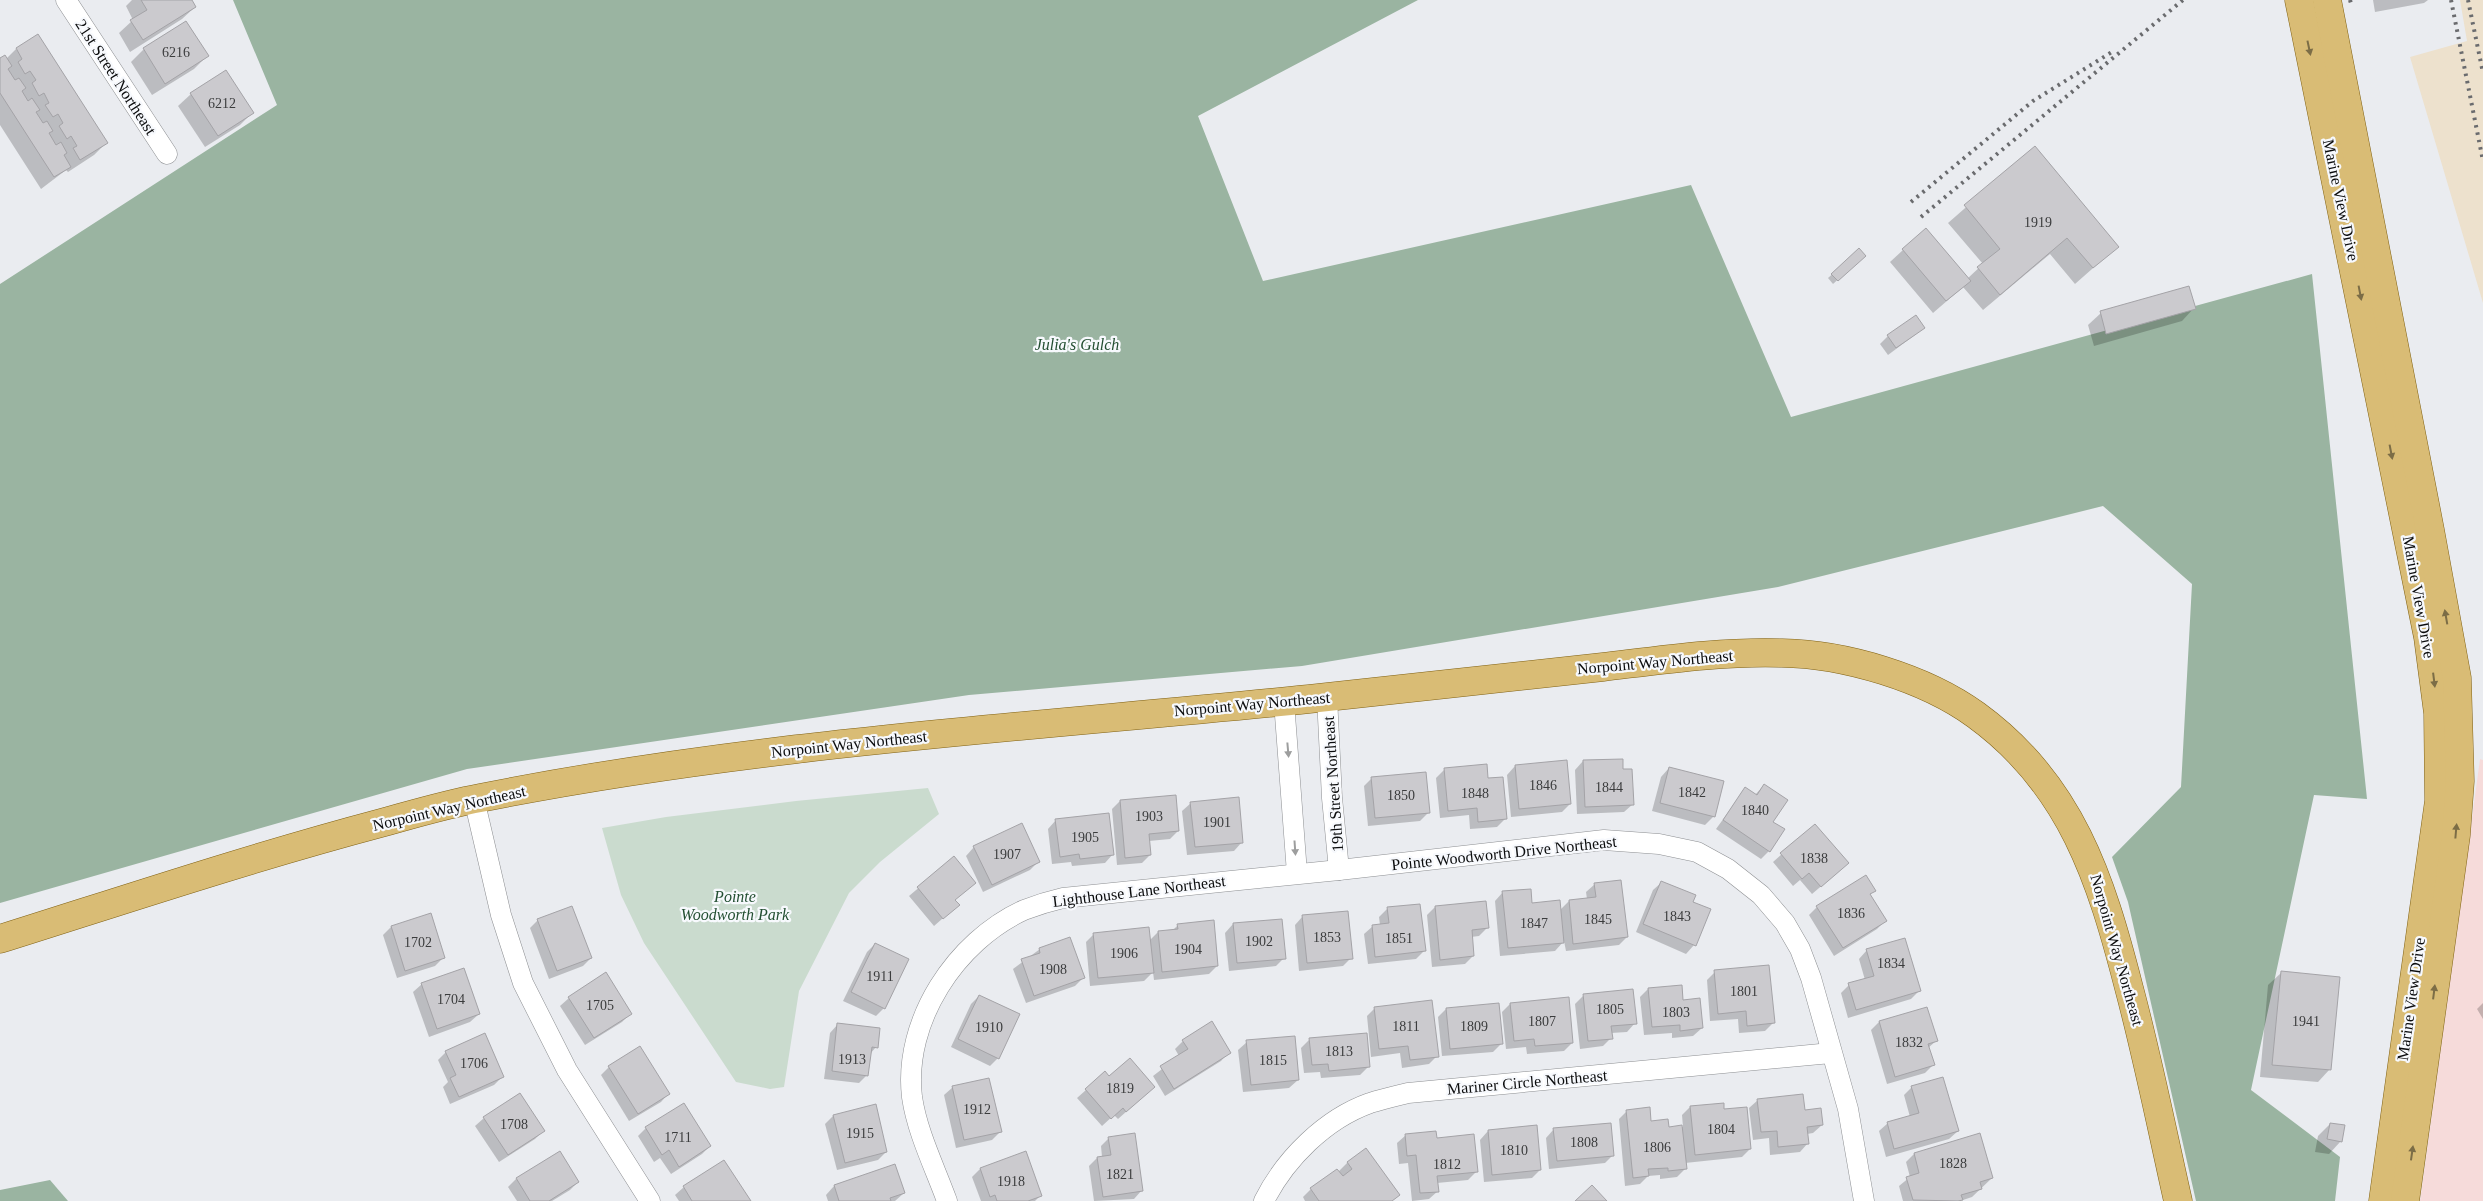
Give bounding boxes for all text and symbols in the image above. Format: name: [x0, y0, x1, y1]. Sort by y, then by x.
street label: 21st Street Northeast: [72, 16, 160, 138]
one-way arrow: [2305, 40, 2313, 55]
house number: 6216: [162, 45, 190, 60]
house number: 6212: [208, 96, 236, 111]
street label: Marine View Drive: [2320, 138, 2362, 262]
house number: 1919: [2024, 215, 2052, 230]
one-way arrow: [2356, 285, 2364, 301]
park label: Julia's Gulch: [1035, 336, 1119, 353]
one-way arrow: [2388, 444, 2396, 460]
street label: Marine View Drive: [2400, 534, 2438, 660]
one-way arrow: [2442, 609, 2450, 625]
street label: Norpoint Way Northeast: [1576, 647, 1734, 678]
one-way arrow: [2430, 673, 2438, 689]
street label: Norpoint Way Northeast: [1173, 689, 1331, 720]
street label: 19th Street Northeast: [1320, 715, 1346, 852]
street label: Norpoint Way Northeast: [770, 727, 928, 762]
one-way arrow: [1284, 742, 1292, 758]
house number: 1846: [1529, 778, 1557, 793]
house number: 1844: [1595, 780, 1623, 795]
street label: Norpoint Way Northeast: [371, 782, 528, 835]
house number: 1842: [1678, 785, 1706, 800]
house number: 1848: [1461, 786, 1489, 801]
house number: 1850: [1387, 788, 1415, 803]
house number: 1840: [1741, 803, 1769, 818]
house number: 1903: [1135, 809, 1163, 824]
house number: 1901: [1203, 815, 1231, 830]
one-way arrow: [2452, 822, 2460, 838]
house number: 1905: [1071, 830, 1099, 845]
street label: Pointe Woodworth Drive Northeast: [1391, 833, 1618, 873]
one-way arrow: [1291, 840, 1299, 856]
house number: 1907: [993, 847, 1021, 862]
house number: 1838: [1800, 851, 1828, 866]
street label: Lighthouse Lane Northeast: [1052, 872, 1227, 911]
street label: Norpoint Way Northeast: [2086, 872, 2147, 1028]
park label: Pointe Woodworth Park: [681, 888, 790, 923]
house number: 1836: [1837, 906, 1865, 921]
house number: 1843: [1663, 909, 1691, 924]
house number: 1845: [1584, 912, 1612, 927]
house number: 1847: [1520, 916, 1548, 931]
house number: 1853: [1313, 930, 1341, 945]
house number: 1851: [1385, 931, 1413, 946]
house number: 1902: [1245, 934, 1273, 949]
house number: 1702: [404, 935, 432, 950]
street label: Marine View Drive: [2394, 936, 2428, 1062]
house number: 1904: [1174, 942, 1202, 957]
house number: 1906: [1110, 946, 1138, 961]
house number: 1834: [1877, 956, 1905, 971]
house number: 1908: [1039, 962, 1067, 977]
house number: 1911: [866, 969, 894, 984]
one-way arrow: [2430, 983, 2438, 999]
house number: 1801: [1730, 984, 1758, 999]
house number: 1704: [437, 992, 465, 1007]
house number: 1705: [586, 998, 614, 1013]
house number: 1805: [1596, 1002, 1624, 1017]
house number: 1803: [1662, 1005, 1690, 1020]
house number: 1807: [1528, 1014, 1556, 1029]
house number: 1941: [2292, 1014, 2320, 1029]
house number: 1811: [1392, 1019, 1420, 1034]
house number: 1809: [1460, 1019, 1488, 1034]
house number: 1910: [975, 1020, 1003, 1035]
house number: 1832: [1895, 1035, 1923, 1050]
house number: 1813: [1325, 1044, 1353, 1059]
house number: 1913: [838, 1052, 866, 1067]
house number: 1815: [1259, 1053, 1287, 1068]
house number: 1706: [460, 1056, 488, 1071]
street label: Mariner Circle Northeast: [1446, 1066, 1608, 1097]
house number: 1819: [1106, 1081, 1134, 1096]
house number: 1912: [963, 1102, 991, 1117]
house number: 1708: [500, 1117, 528, 1132]
house number: 1804: [1707, 1122, 1735, 1137]
house number: 1915: [846, 1126, 874, 1141]
house number: 1711: [664, 1130, 692, 1145]
house number: 1808: [1570, 1135, 1598, 1150]
house number: 1806: [1643, 1140, 1671, 1155]
house number: 1810: [1500, 1143, 1528, 1158]
one-way arrow: [2408, 1144, 2416, 1160]
house number: 1828: [1939, 1156, 1967, 1171]
house number: 1812: [1433, 1157, 1461, 1172]
house number: 1821: [1106, 1167, 1134, 1182]
house number: 1918: [997, 1174, 1025, 1189]

